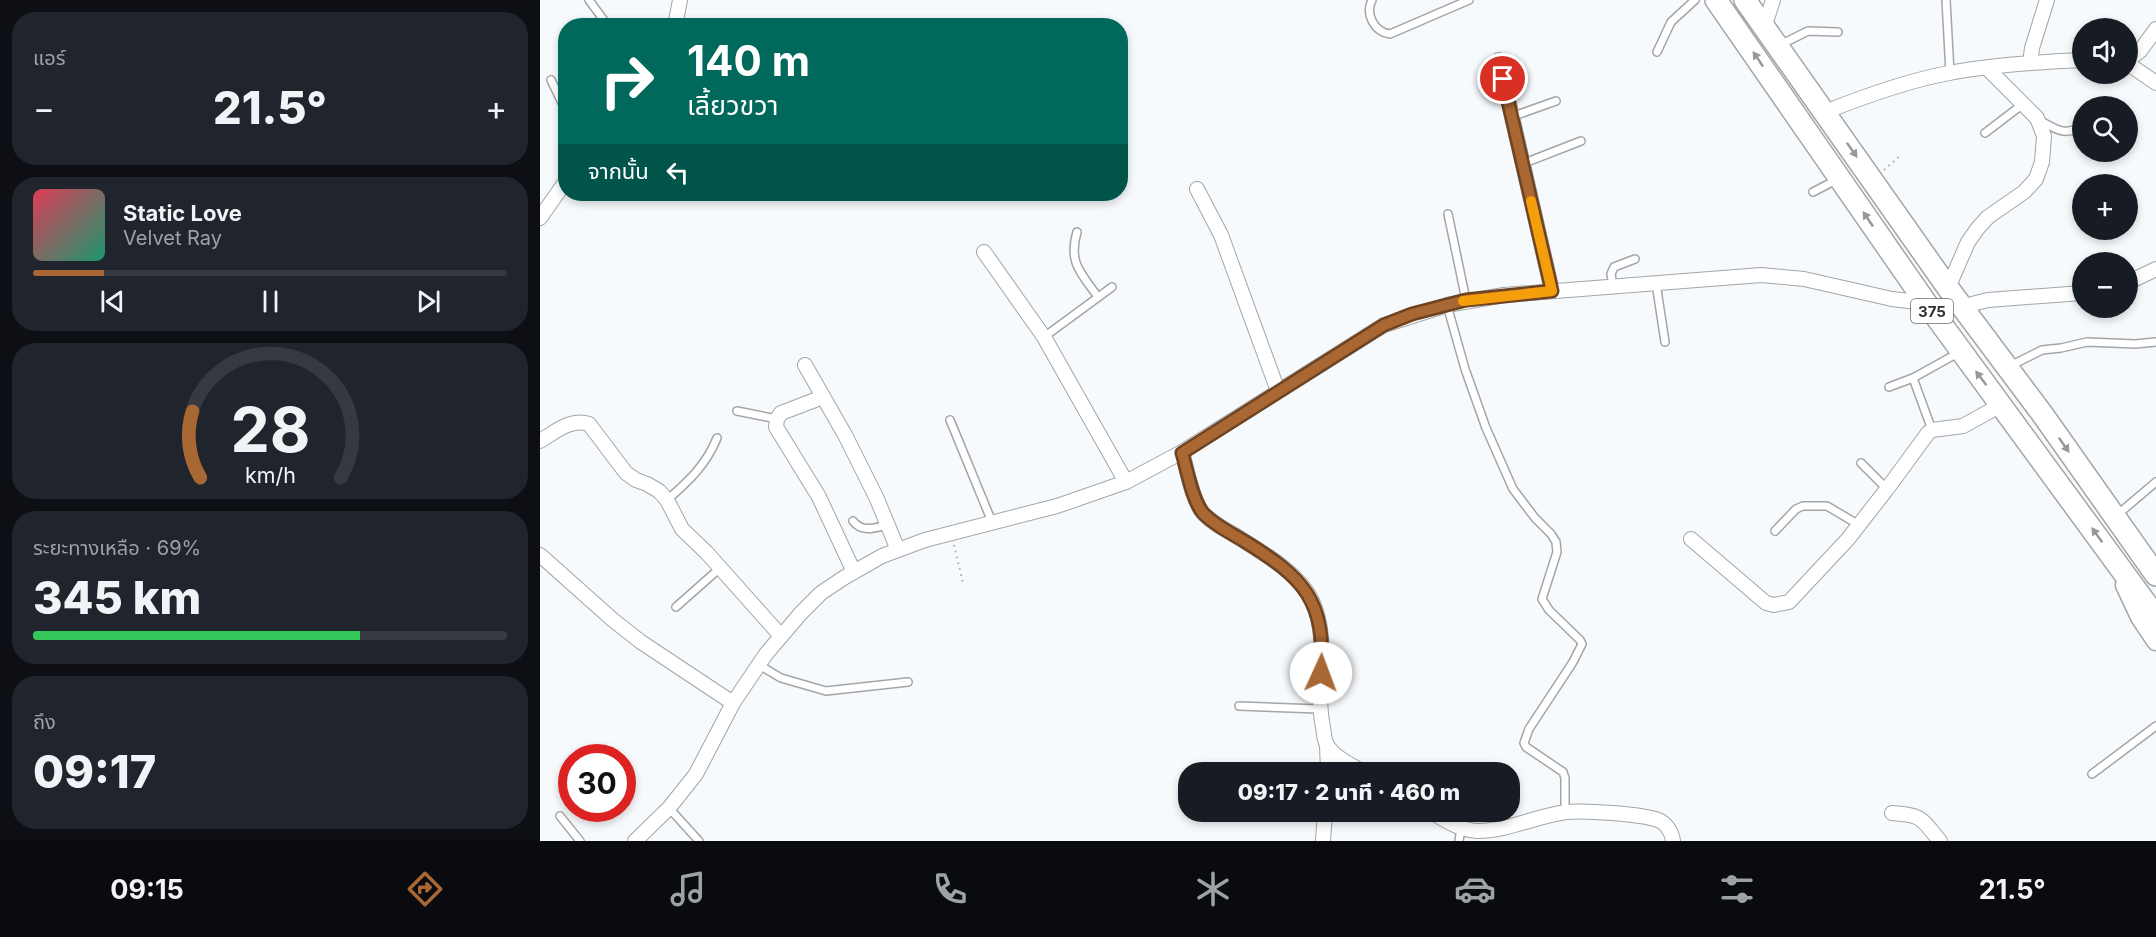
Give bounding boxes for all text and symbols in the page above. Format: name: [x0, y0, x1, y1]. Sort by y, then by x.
map controls: [2072, 18, 2138, 318]
button: sound: [2072, 18, 2138, 84]
text: 140 m: [687, 35, 810, 86]
icon: right: [588, 42, 666, 120]
text: แอร์: [33, 46, 65, 70]
one-way arrow: [1752, 51, 1764, 67]
pin: [1477, 53, 1528, 104]
icon: arrive: [1486, 62, 1519, 95]
text: 21.5°: [213, 80, 327, 135]
text: −: [33, 88, 55, 128]
text: +: [485, 88, 507, 128]
text: เลี้ยวขวา: [687, 89, 778, 122]
button: search: [2072, 96, 2138, 162]
one-way arrow: [1846, 142, 1858, 158]
icon: left: [661, 156, 694, 189]
text: จากนั้น: [588, 158, 649, 184]
button: +: [2072, 174, 2138, 240]
text: Static Love: [123, 200, 242, 226]
one-way arrow: [1862, 212, 1874, 228]
text: Velvet Ray: [123, 226, 222, 250]
button: −: [2072, 252, 2138, 318]
icon: previous: [96, 285, 129, 318]
icon: pause: [254, 285, 287, 318]
icon: next: [412, 285, 445, 318]
road number: 375: [1911, 299, 1953, 323]
one-way arrow: [1976, 371, 1988, 386]
text: 28: [230, 392, 310, 467]
one-way arrow: [2058, 436, 2070, 452]
text: km/h: [245, 462, 295, 488]
one-way arrow: [2091, 528, 2103, 543]
text: ระยะทางเหลือ · 69%: [33, 536, 201, 560]
text: 345 km: [33, 570, 201, 625]
position arrow: [1289, 641, 1353, 705]
text: ถึง: [33, 710, 56, 734]
text: 09:17: [33, 744, 156, 799]
speed limit sign: 30: [558, 744, 636, 822]
text: 09:17 · 2 นาที · 460 m: [1238, 779, 1460, 805]
icon: directions: [404, 868, 446, 910]
icon: music: [667, 868, 709, 910]
icon: phone: [929, 868, 971, 910]
icon: climate: [1192, 868, 1234, 910]
icon: car: [1454, 868, 1496, 910]
icon: filters: [1716, 868, 1758, 910]
text: 09:15: [110, 873, 184, 906]
text: 21.5°: [1979, 873, 2046, 906]

